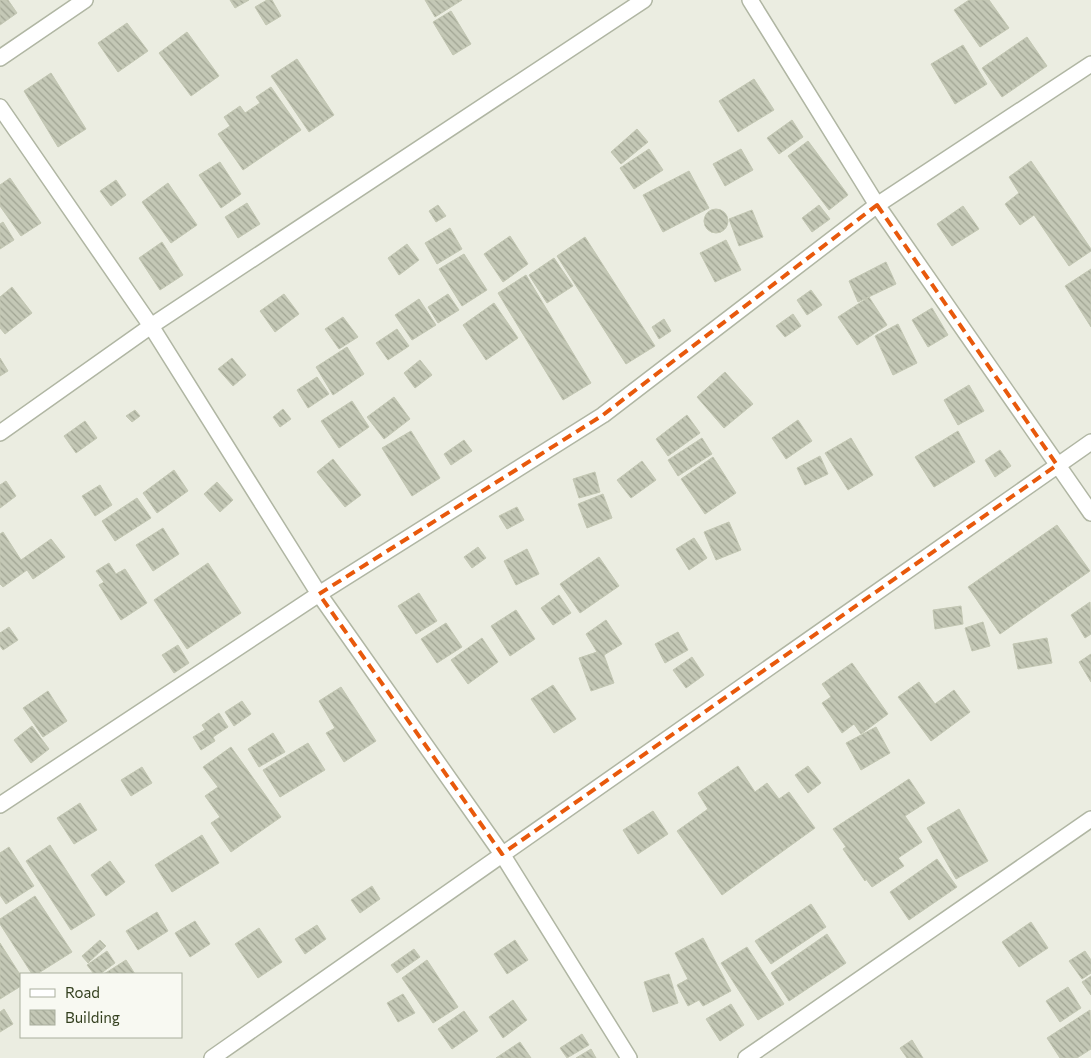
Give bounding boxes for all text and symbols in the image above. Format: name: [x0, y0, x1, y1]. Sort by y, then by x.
legend: [20, 973, 182, 1038]
text: Road: [65, 983, 100, 1001]
text: Building: [65, 1008, 120, 1026]

